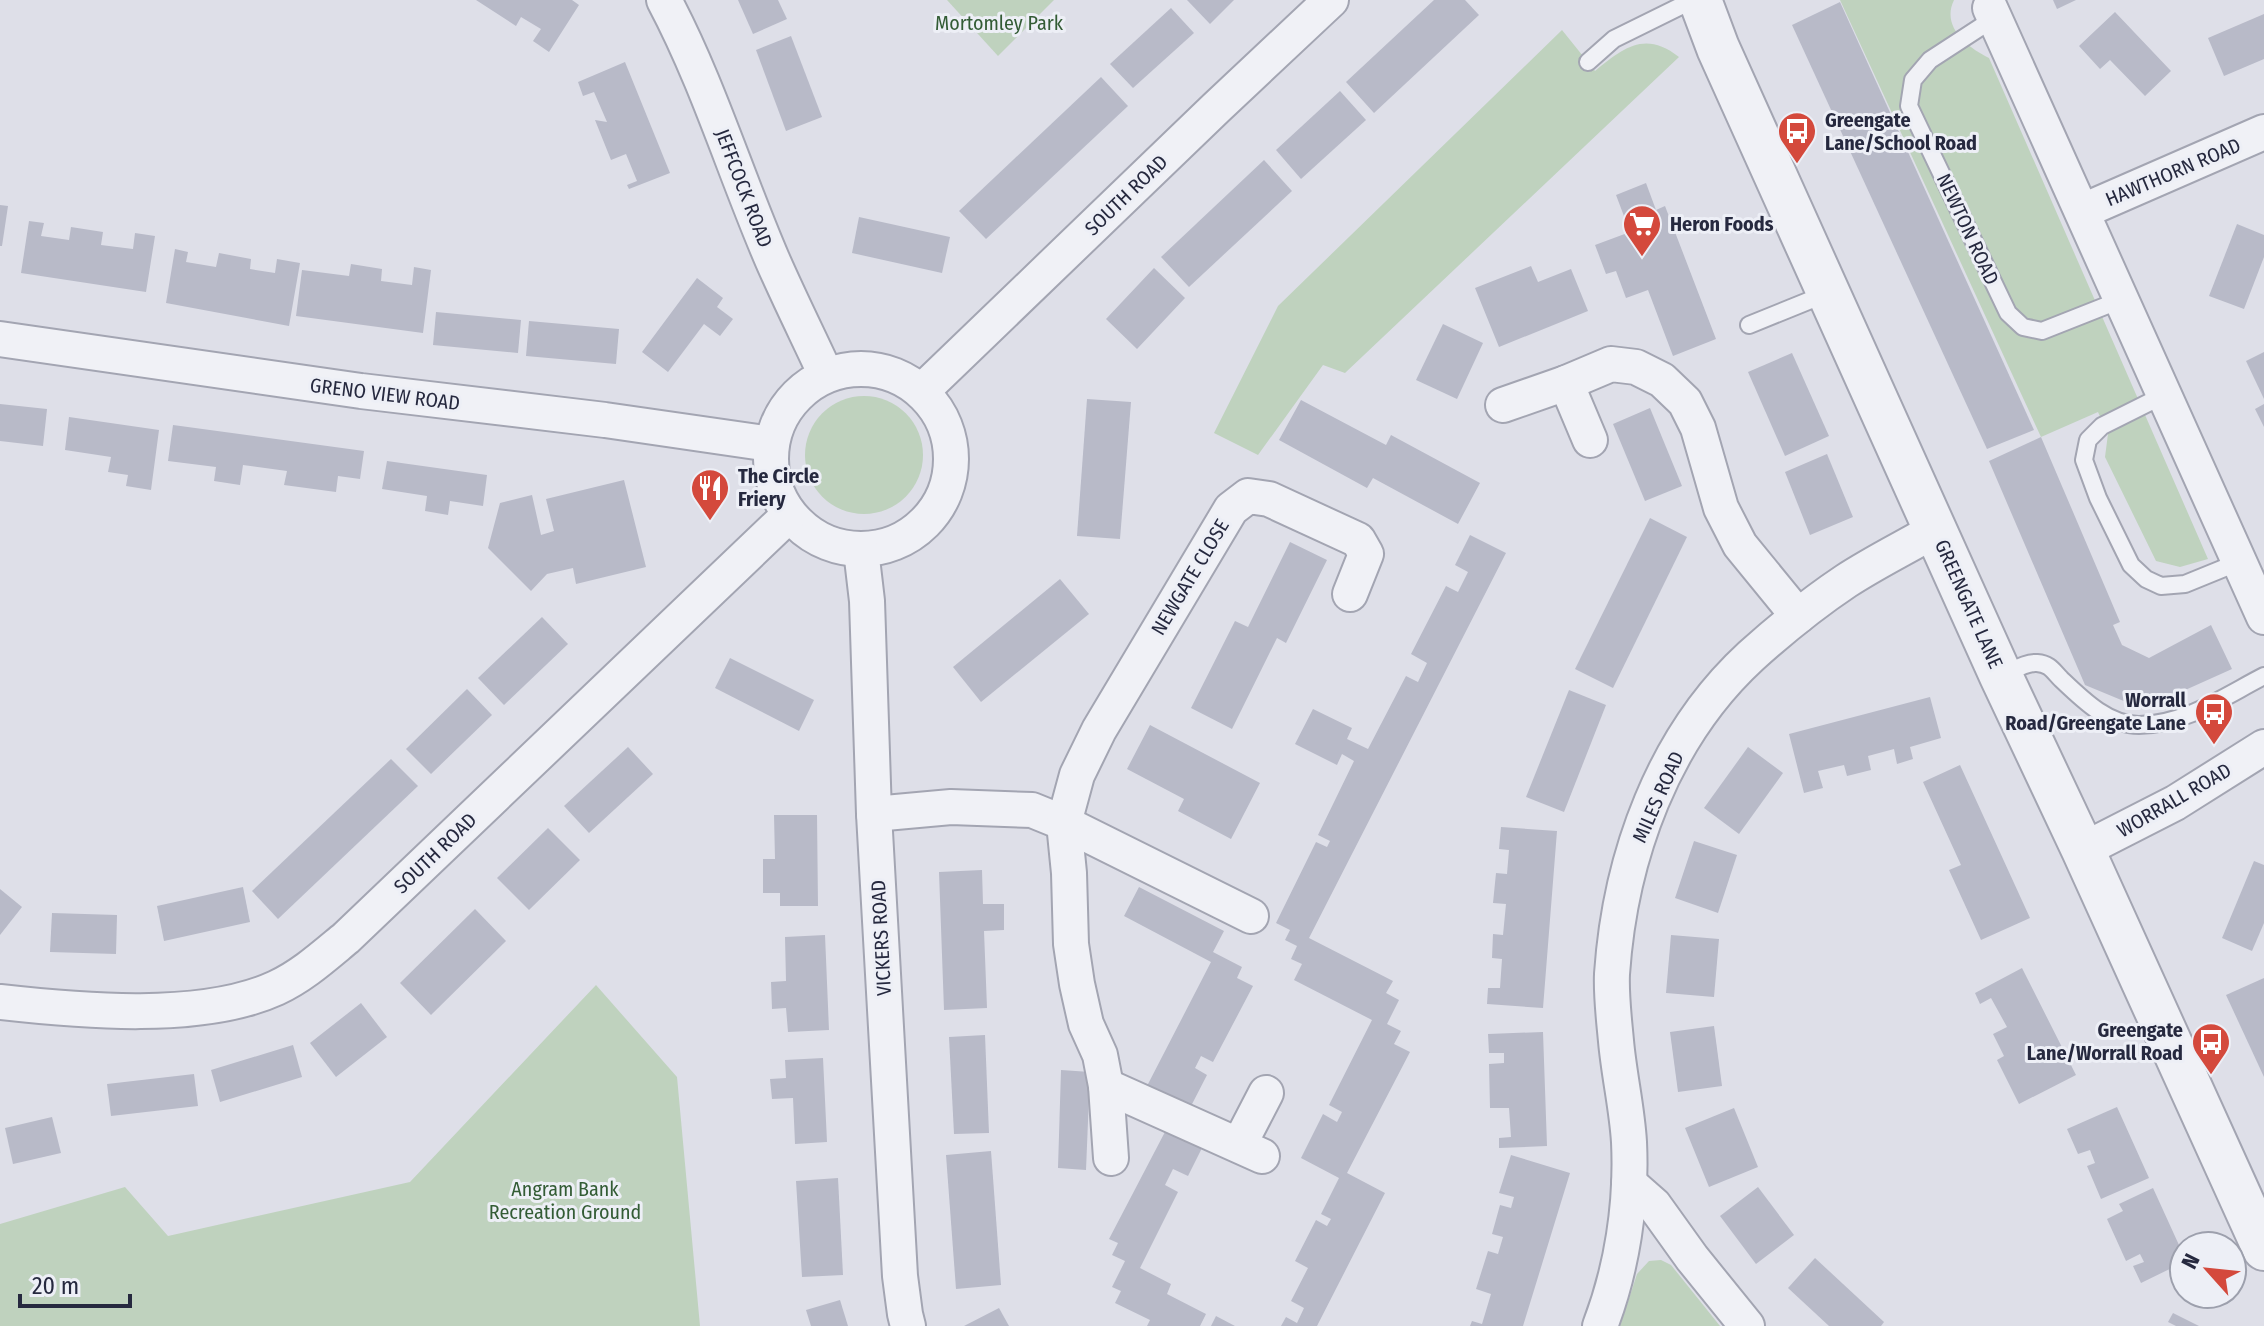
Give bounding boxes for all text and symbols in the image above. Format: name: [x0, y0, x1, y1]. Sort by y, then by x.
park label: Mortomley Park: [935, 11, 1064, 35]
place label: Greengate Lane/School Road: [1825, 108, 1977, 155]
bus stop icon: Greengate Lane/School Road: [1776, 110, 1818, 165]
street label: JEFFCOCK ROAD: [710, 125, 778, 251]
street label: HAWTHORN ROAD: [2102, 133, 2244, 211]
street label: SOUTH ROAD: [1080, 150, 1172, 240]
street label: NEWTON ROAD: [1932, 170, 2004, 288]
supermarket icon: Heron Foods: [1621, 203, 1663, 258]
place label: Heron Foods: [1670, 212, 1774, 236]
street label: GRENO VIEW ROAD: [309, 373, 461, 415]
place label: The Circle Friery: [738, 464, 819, 511]
restaurant icon: The Circle Friery: [689, 467, 731, 522]
street label: NEWGATE CLOSE: [1146, 515, 1234, 639]
street label: GREENGATE LANE: [1930, 536, 2008, 672]
place label: Worrall Road/Greengate Lane: [2005, 688, 2187, 735]
bus stop icon: Worrall Road/Greengate Lane: [2193, 691, 2235, 746]
street label: MILES ROAD: [1627, 748, 1689, 846]
street label: WORRALL ROAD: [2113, 758, 2235, 842]
street label: SOUTH ROAD: [389, 808, 481, 898]
street label: VICKERS ROAD: [866, 879, 896, 997]
place label: Greengate Lane/Worrall Road: [2027, 1018, 2183, 1065]
bus stop icon: Greengate Lane/Worrall Road: [2190, 1021, 2232, 1076]
park label: Angram Bank Recreation Ground: [489, 1177, 641, 1224]
north arrow: [2168, 1230, 2248, 1310]
text: N: [2176, 1249, 2206, 1273]
scale bar: [20, 1258, 130, 1308]
text: 20 m: [32, 1272, 79, 1300]

